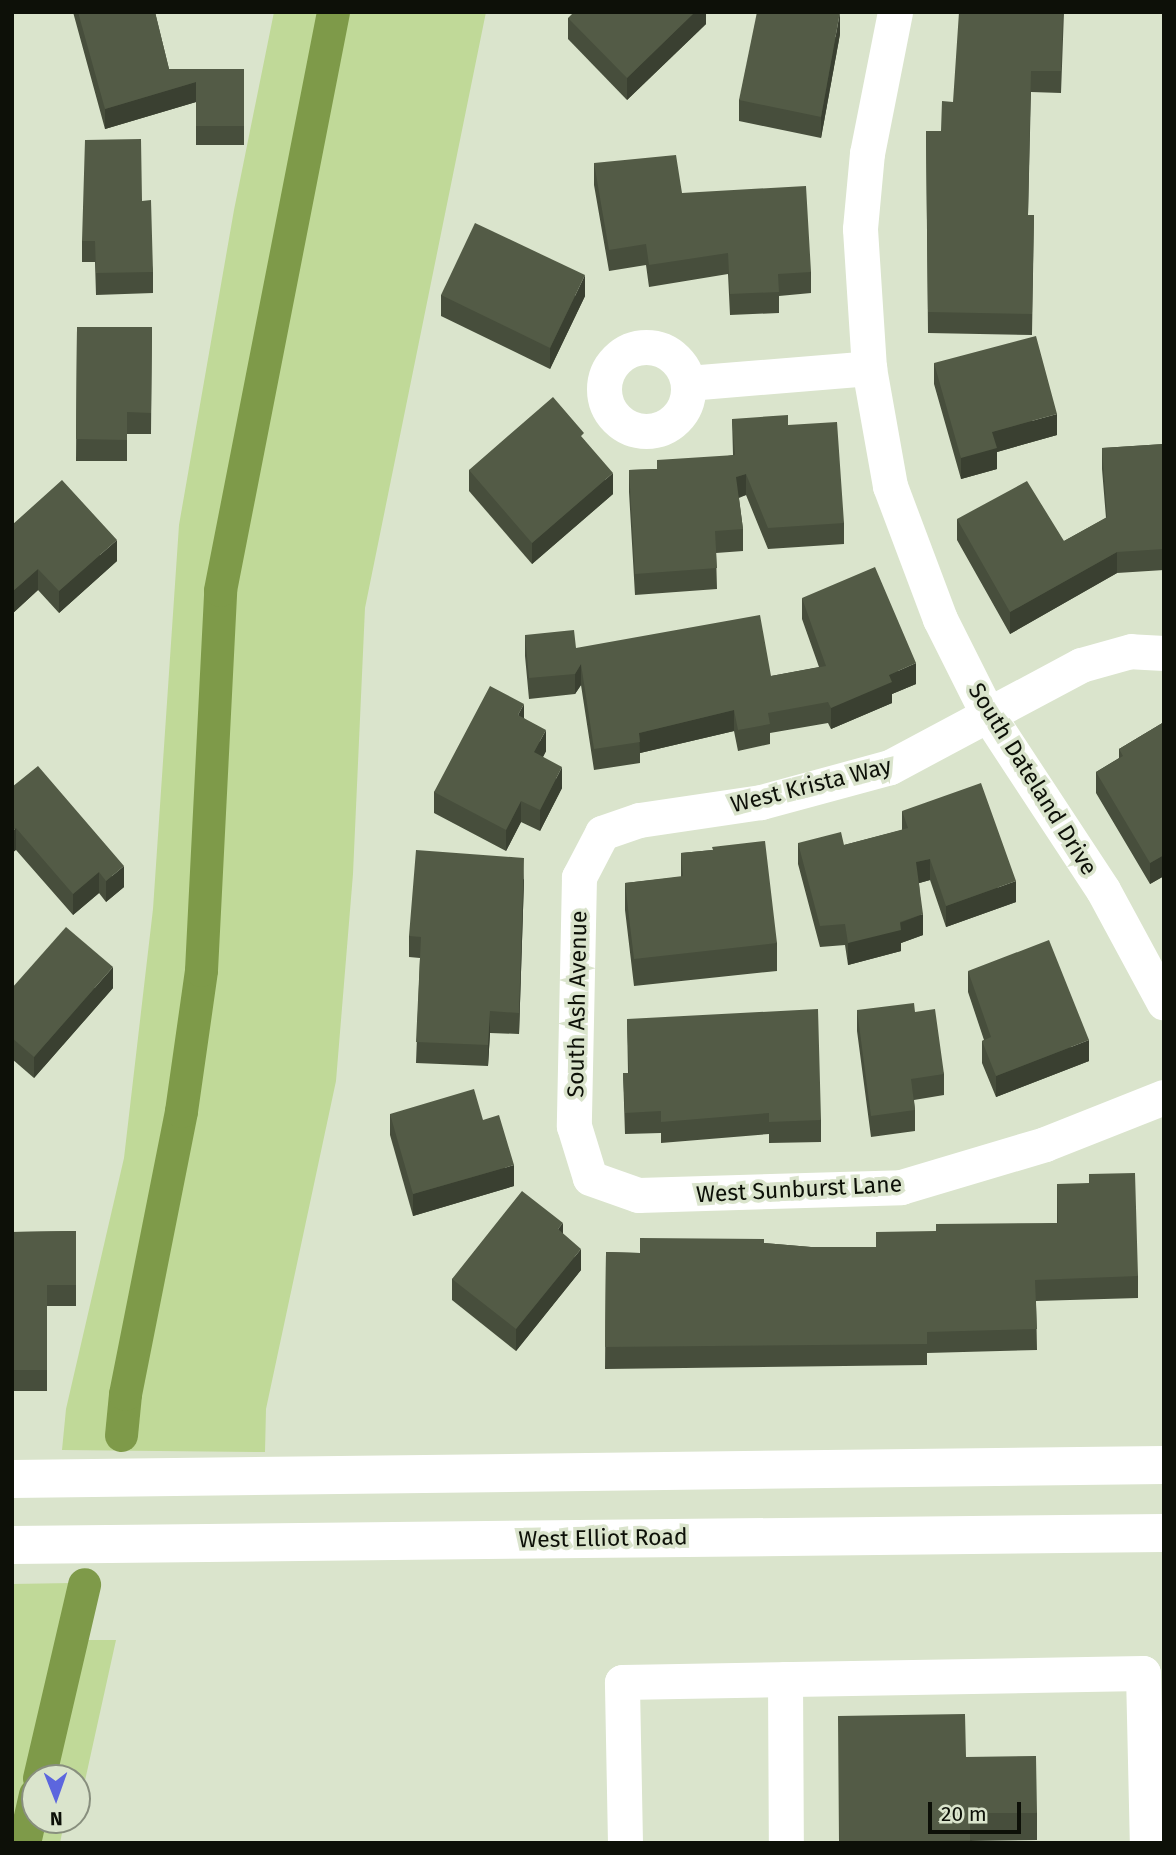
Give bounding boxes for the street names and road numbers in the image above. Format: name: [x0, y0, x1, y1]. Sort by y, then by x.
street label: South Dateland Drive: [963, 678, 1103, 880]
street label: West Krista Way: [728, 752, 894, 818]
street label: South Ash Avenue: [562, 910, 592, 1098]
street label: West Sunburst Lane: [695, 1170, 903, 1208]
street label: West Elliot Road: [518, 1523, 688, 1553]

